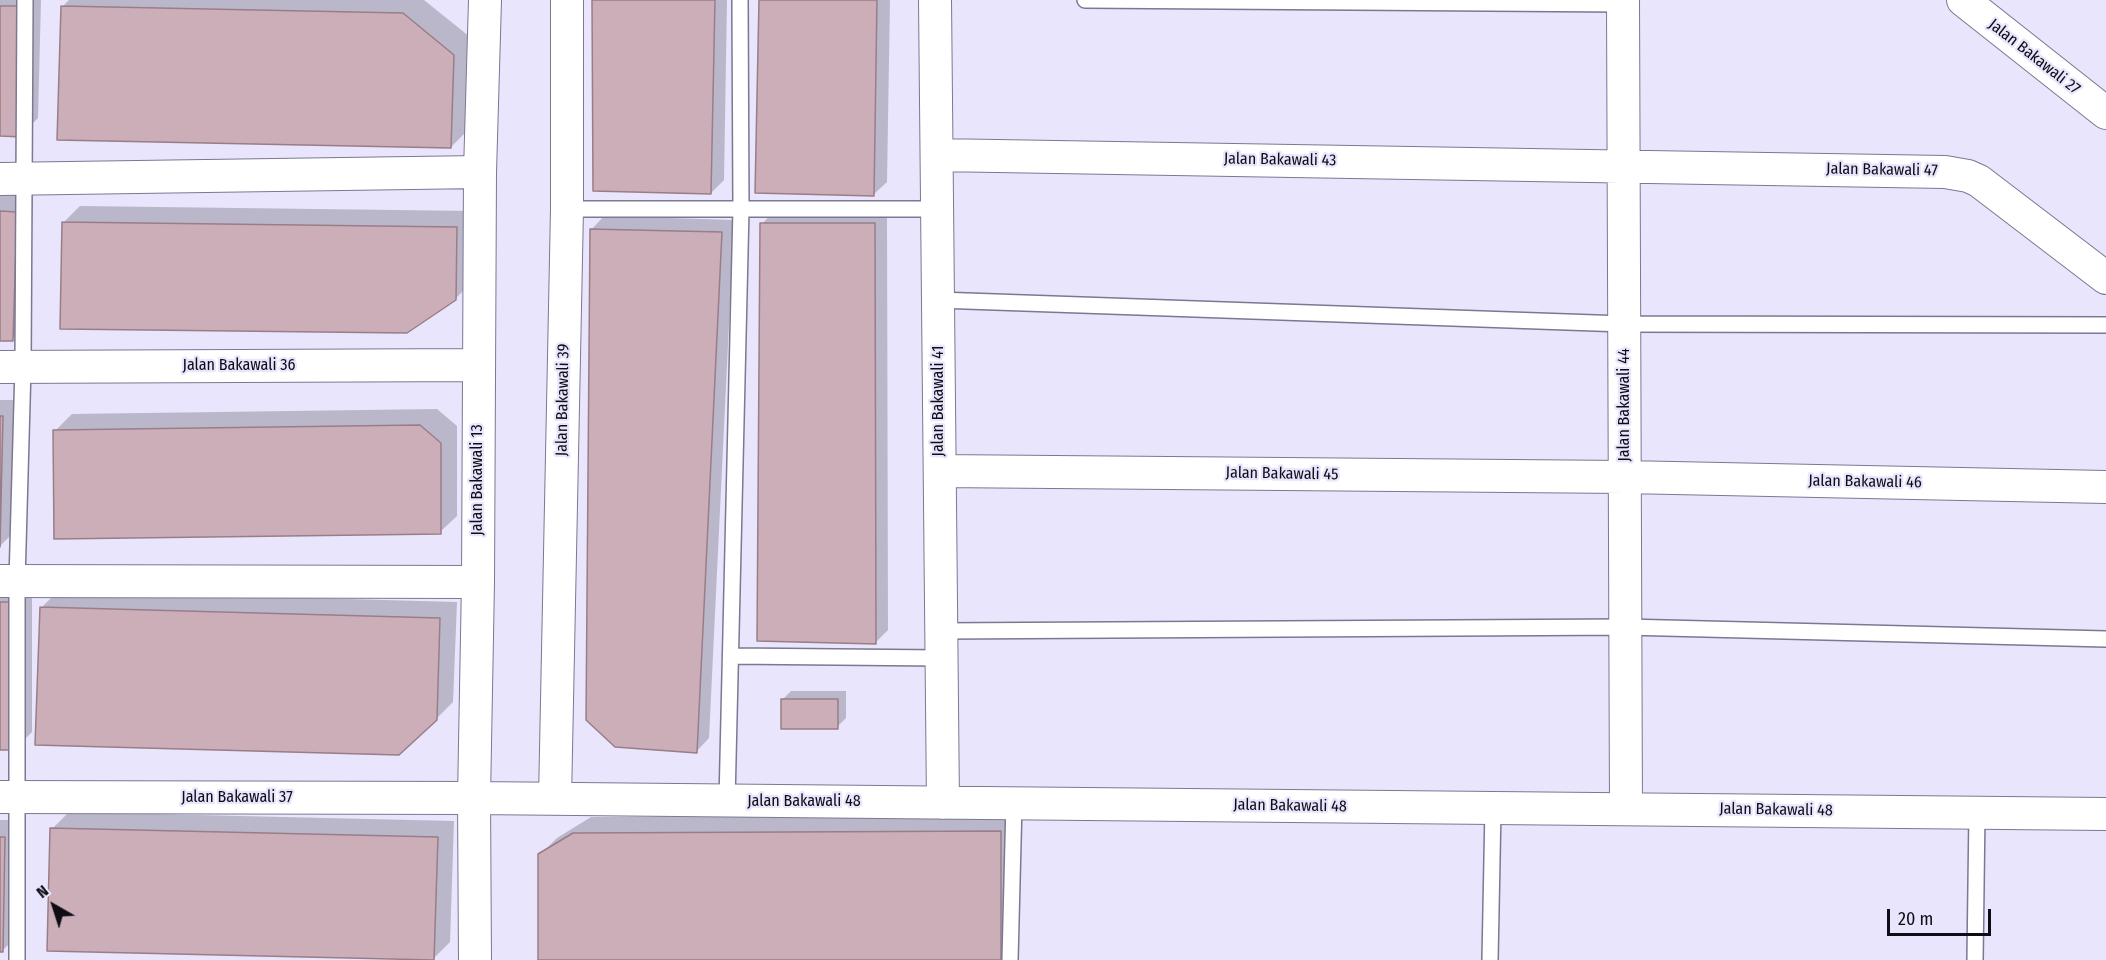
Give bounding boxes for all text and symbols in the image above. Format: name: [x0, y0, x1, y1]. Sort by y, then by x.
street label: Jalan Bakawali 27: [1984, 15, 2084, 99]
street label: Jalan Bakawali 43: [1224, 149, 1336, 171]
street label: Jalan Bakawali 47: [1826, 159, 1938, 181]
street label: Jalan Bakawali 39: [552, 344, 574, 456]
street label: Jalan Bakawali 41: [929, 346, 949, 456]
street label: Jalan Bakawali 44: [1615, 348, 1635, 462]
street label: Jalan Bakawali 36: [183, 356, 295, 376]
street label: Jalan Bakawali 13: [468, 424, 488, 536]
street label: Jalan Bakawali 45: [1225, 463, 1339, 485]
street label: Jalan Bakawali 46: [1808, 471, 1922, 493]
street label: Jalan Bakawali 37: [181, 788, 293, 808]
street label: Jalan Bakawali 48: [747, 792, 861, 812]
street label: Jalan Bakawali 48: [1233, 795, 1347, 817]
street label: Jalan Bakawali 48: [1719, 799, 1833, 821]
north arrow: [24, 876, 84, 936]
text: N: [33, 881, 52, 902]
scale bar: [1890, 897, 1994, 935]
text: 20 m: [1898, 908, 1933, 930]

